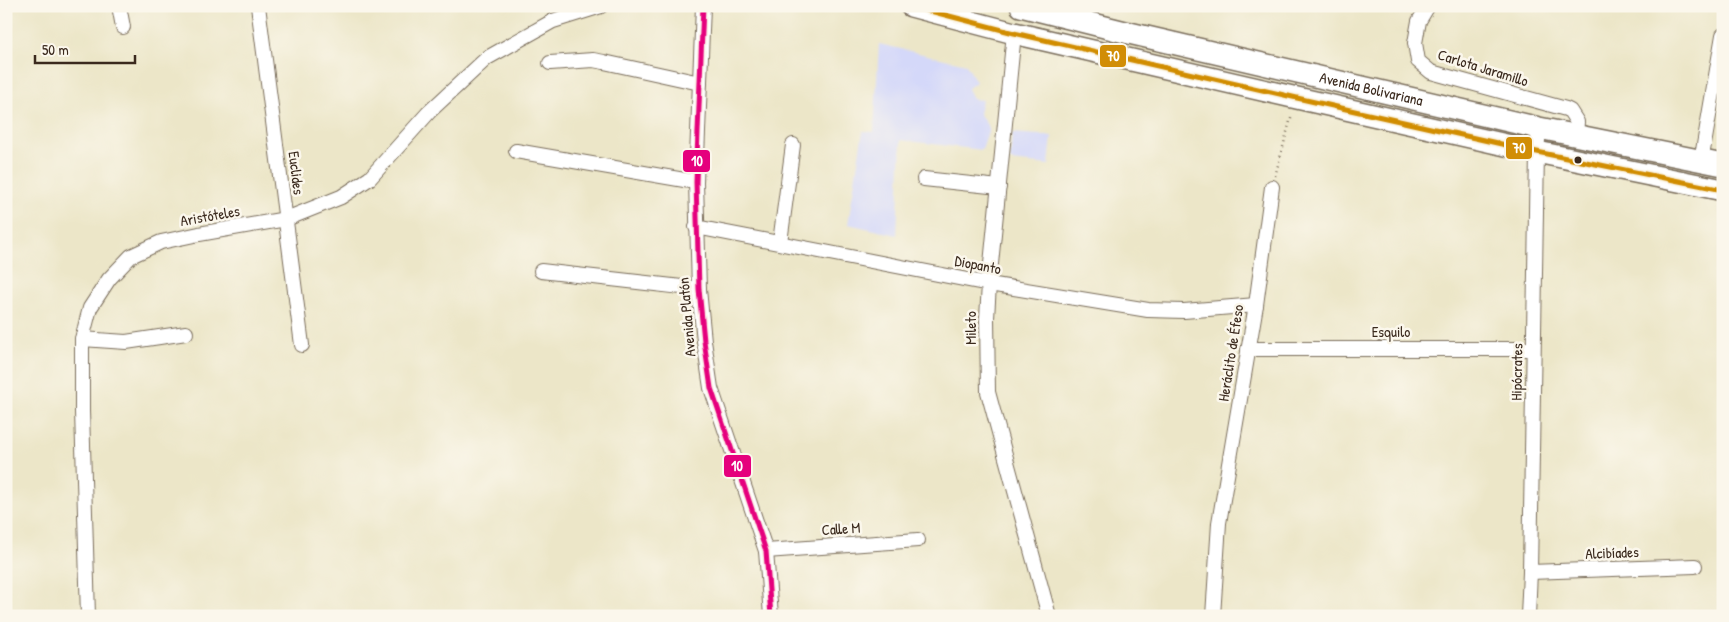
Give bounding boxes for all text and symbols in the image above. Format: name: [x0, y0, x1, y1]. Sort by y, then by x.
scale bar: [35, 32, 135, 64]
text: 50 m: [42, 39, 69, 60]
line badge: 70: [1099, 44, 1127, 68]
street label: Carlota Jaramillo: [1435, 44, 1531, 91]
text: 70: [1105, 46, 1120, 65]
street label: Avenida Bolivariana: [1318, 66, 1425, 111]
line badge: 70: [1505, 136, 1533, 160]
text: 70: [1511, 138, 1526, 157]
line badge: 10: [682, 149, 711, 173]
street label: Euclides: [283, 150, 310, 196]
text: 10: [691, 151, 703, 170]
unlabelled marker: [1573, 155, 1583, 165]
street label: Aristóteles: [178, 200, 242, 231]
street label: Diopanto: [953, 250, 1003, 279]
street label: Avenida Platón: [673, 276, 700, 358]
street label: Heráclito de Éfeso: [1213, 303, 1249, 403]
street label: Mileto: [960, 311, 981, 345]
street label: Esquilo: [1372, 321, 1410, 342]
street label: Hipócrates: [1506, 343, 1528, 401]
line badge: 10: [723, 454, 752, 478]
text: 10: [731, 456, 743, 475]
street label: Calle M: [821, 517, 861, 540]
street label: Alcibíades: [1585, 541, 1639, 564]

